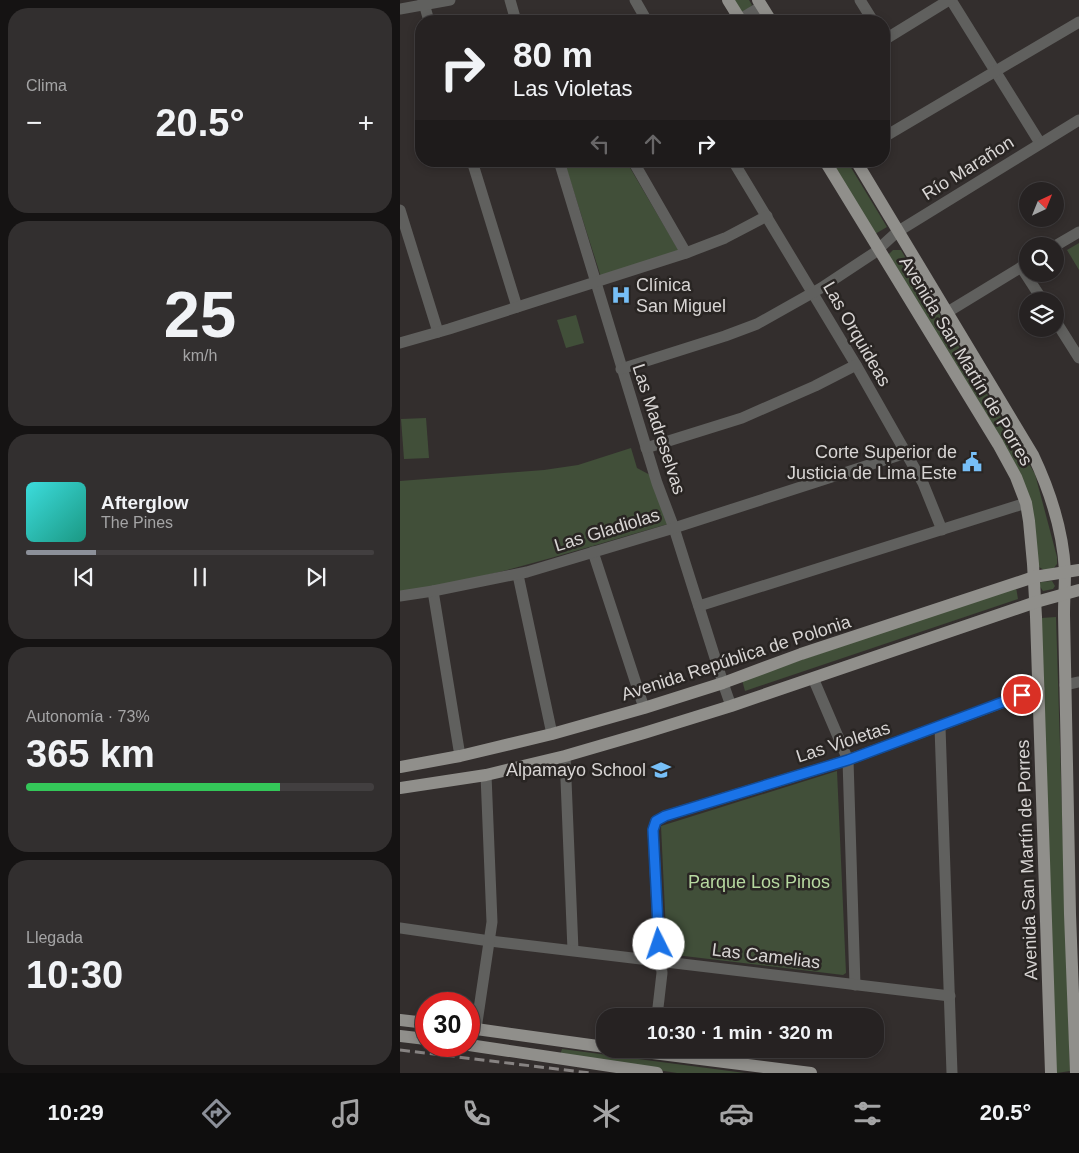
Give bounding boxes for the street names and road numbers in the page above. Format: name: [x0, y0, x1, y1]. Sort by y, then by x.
street label: Río Marañon: [919, 132, 1017, 204]
street label: Avenida San Martín de Porres: [895, 253, 1037, 469]
street label: Las Orquideas: [819, 278, 895, 390]
street label: Las Madreselvas: [628, 361, 690, 497]
street label: Las Gladiolas: [552, 504, 662, 556]
street label: Avenida República de Polonia: [619, 611, 854, 705]
street label: Las Violetas: [793, 717, 893, 767]
street label: Avenida San Martín de Porres: [1013, 739, 1041, 981]
street label: Las Camelias: [711, 939, 821, 973]

